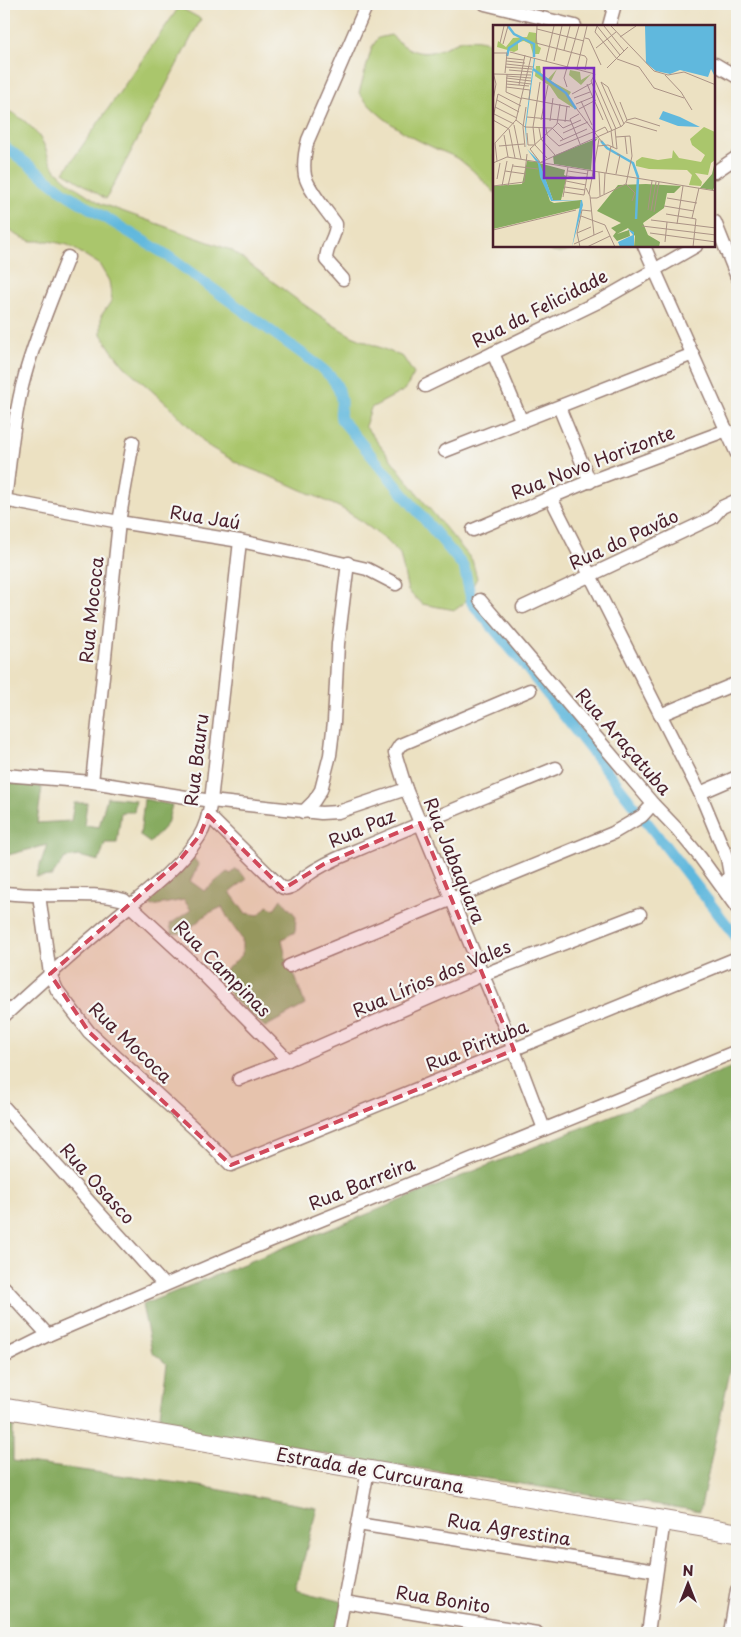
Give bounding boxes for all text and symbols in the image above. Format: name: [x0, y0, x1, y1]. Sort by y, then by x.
inset map: [493, 25, 716, 248]
street label: Rua da Felicidade: [467, 262, 612, 354]
street label: Rua Novo Horizonte: [507, 418, 678, 505]
street label: Rua Jaú: [168, 498, 242, 535]
street label: Rua do Pavão: [564, 501, 683, 576]
street label: Rua Mococa: [71, 554, 110, 664]
street label: Rua Araçatuba: [570, 681, 679, 801]
street label: Rua Bauru: [176, 712, 215, 808]
street label: Rua Jabaquara: [418, 793, 493, 928]
street label: Rua Paz: [324, 801, 399, 854]
street label: Rua Campinas: [169, 913, 278, 1022]
street label: Rua Lírios dos Vales: [348, 932, 515, 1023]
street label: Rua Mococa: [83, 995, 179, 1089]
street label: Rua Pirituba: [421, 1011, 533, 1077]
street label: Rua Osasco: [54, 1136, 142, 1230]
street label: Rua Barreira: [304, 1149, 419, 1216]
street label: Estrada de Curcurana: [274, 1440, 467, 1499]
street label: Rua Agrestina: [445, 1505, 573, 1552]
north arrow: [664, 1560, 714, 1610]
text: N: [682, 1560, 694, 1581]
street label: Rua Bonito: [394, 1578, 492, 1619]

